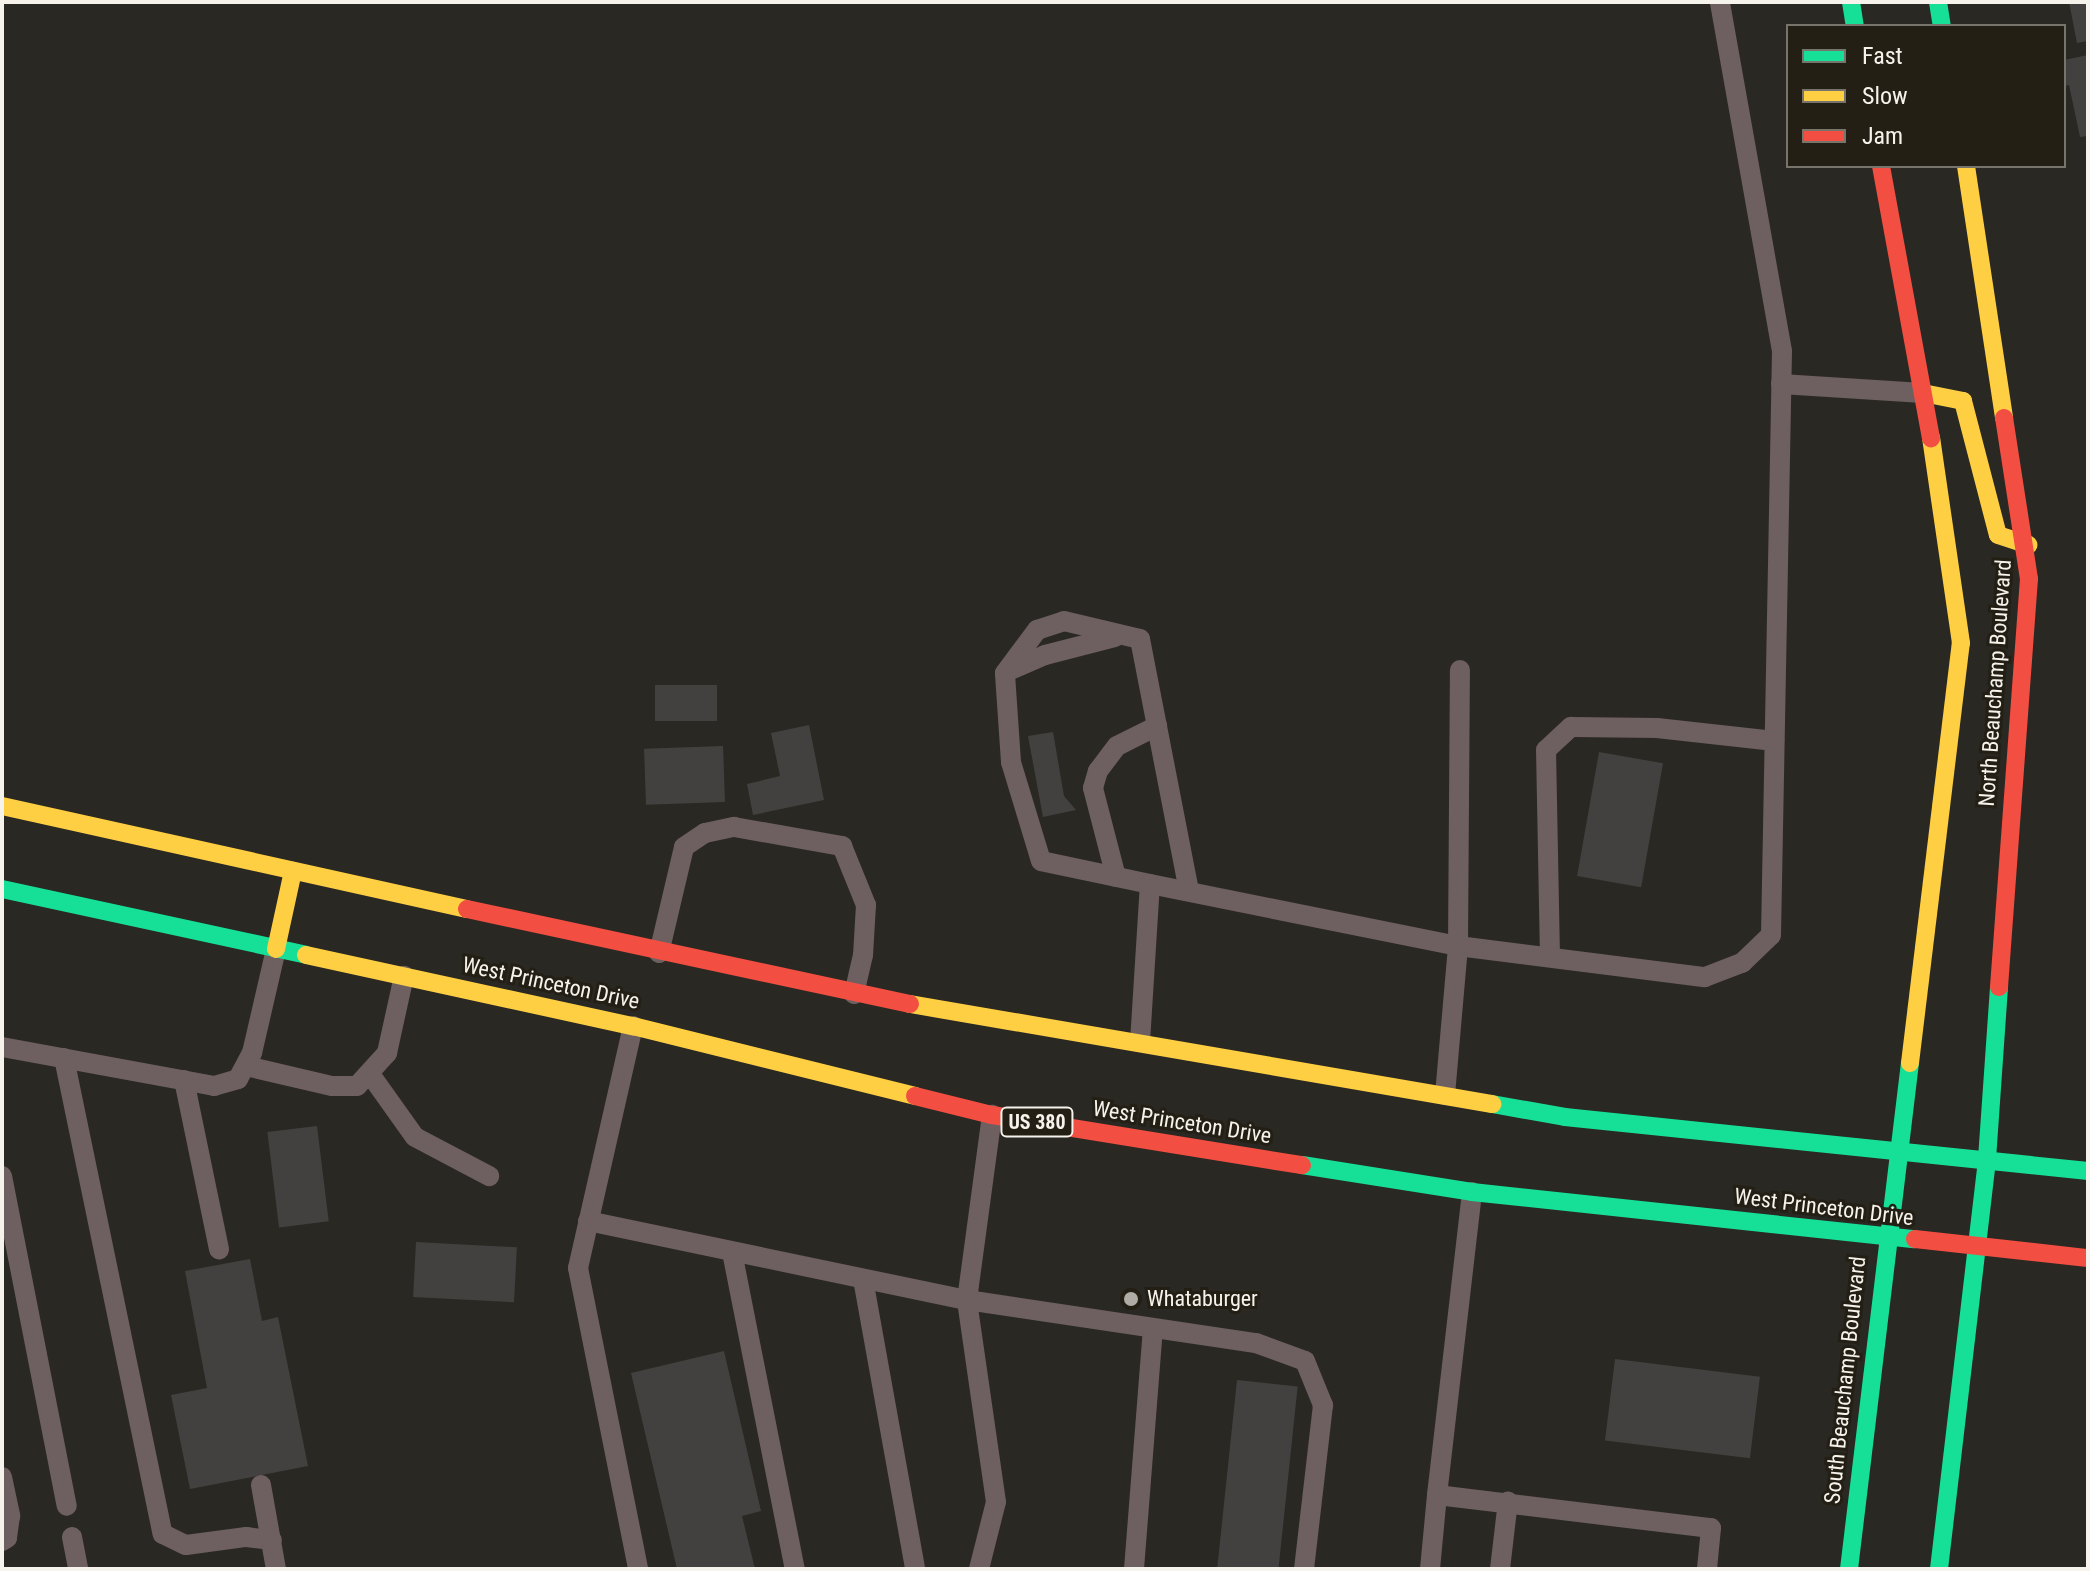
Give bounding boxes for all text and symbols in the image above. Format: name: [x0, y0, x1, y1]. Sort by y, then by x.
legend: [1786, 24, 2066, 168]
text: Fast: [1862, 42, 1903, 70]
text: Slow: [1862, 82, 1908, 110]
text: Jam: [1862, 122, 1903, 150]
street label: North Beauchamp Boulevard: [1973, 559, 2017, 807]
street label: West Princeton Drive: [460, 951, 642, 1015]
street label: West Princeton Drive: [1091, 1095, 1273, 1149]
road number: US 380: [999, 1106, 1075, 1138]
street label: West Princeton Drive: [1733, 1183, 1915, 1231]
street label: South Beauchamp Boulevard: [1819, 1255, 1871, 1505]
place label: Whataburger: [1147, 1286, 1258, 1312]
marker: Whataburger: [1122, 1290, 1140, 1308]

